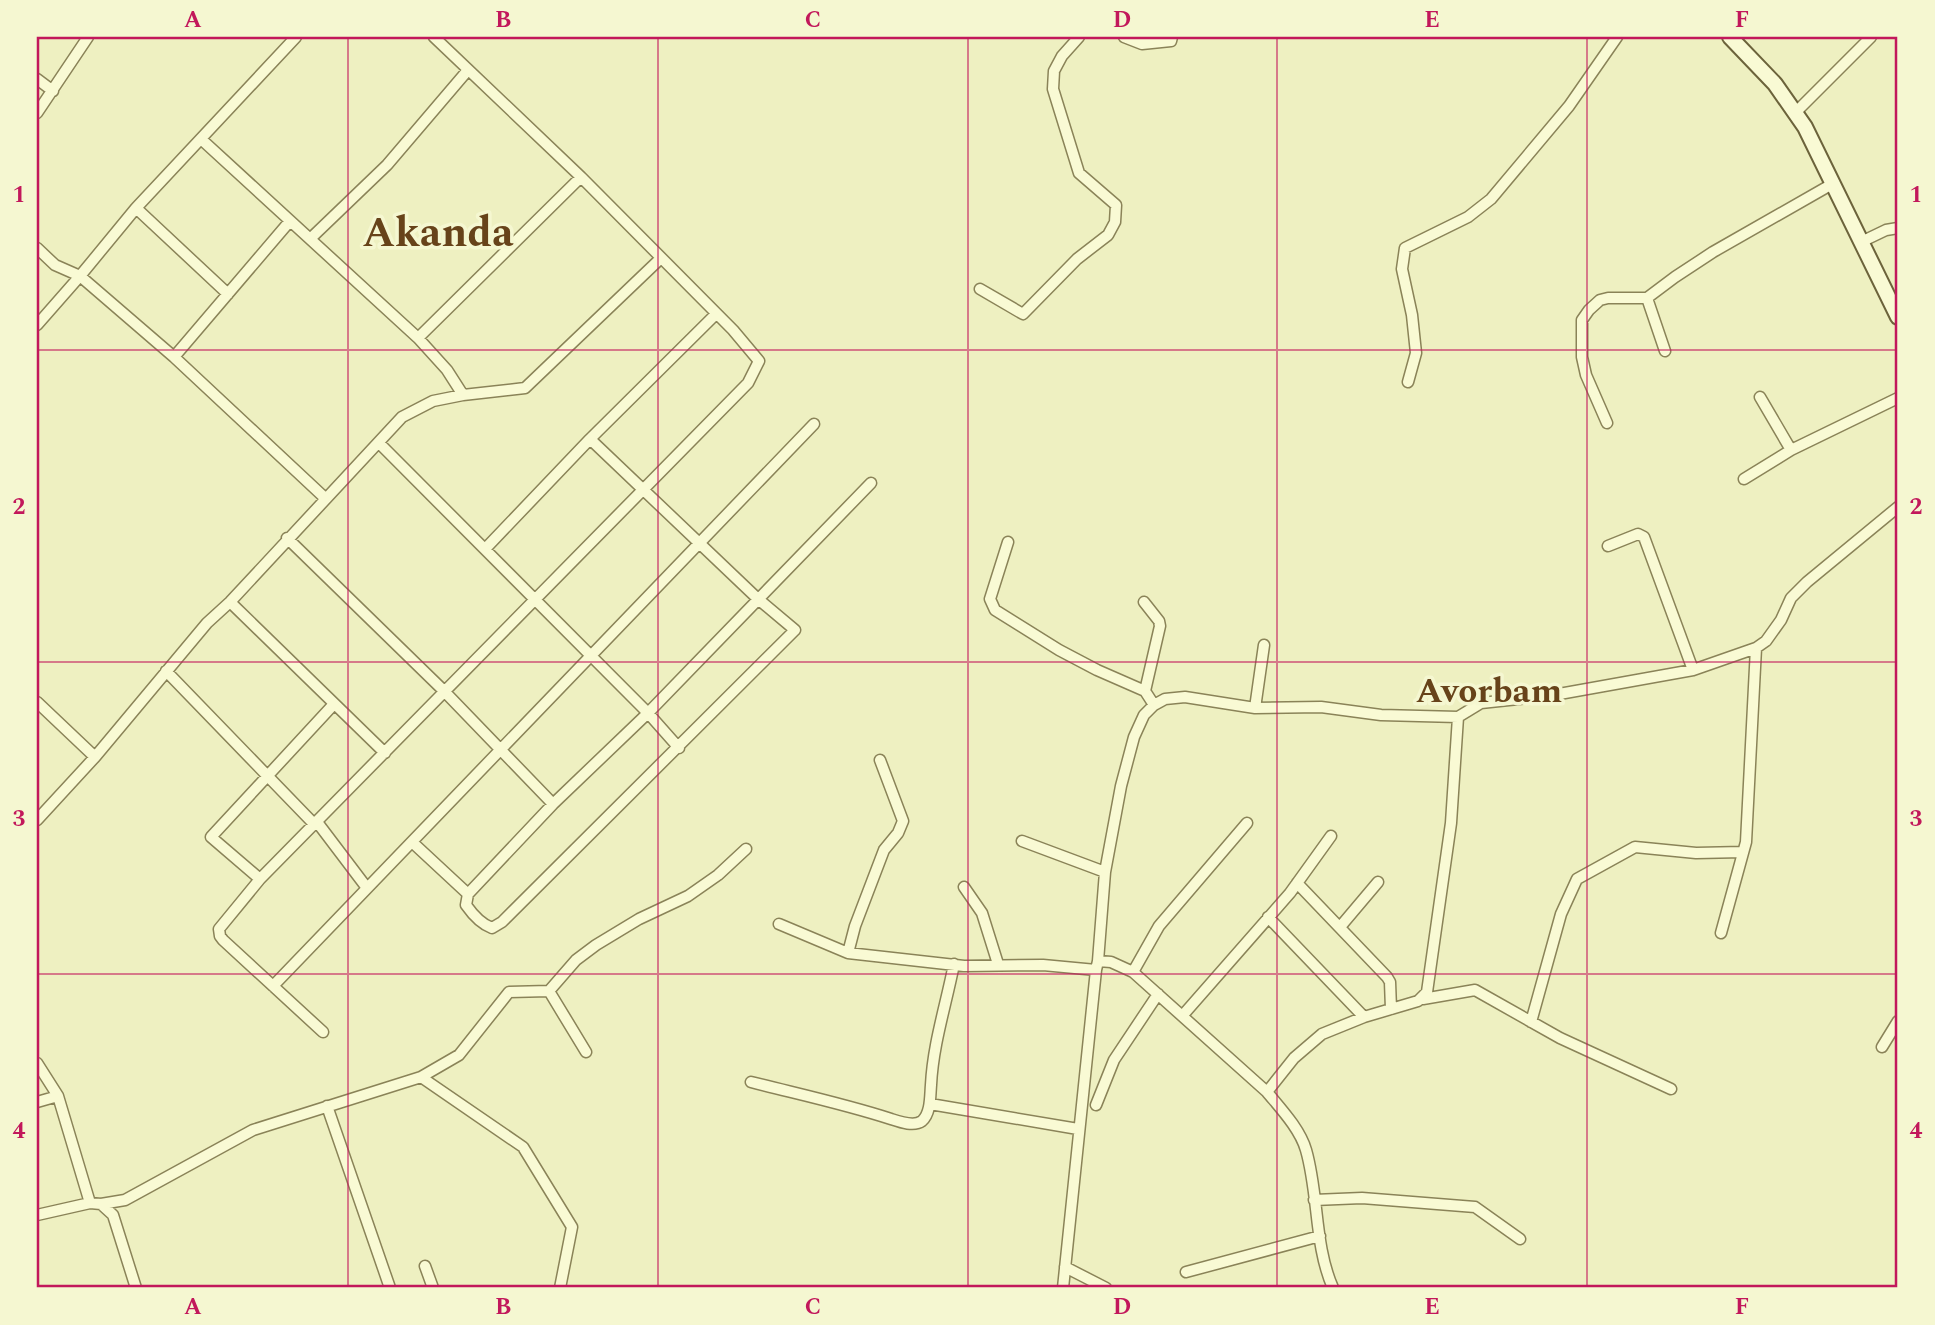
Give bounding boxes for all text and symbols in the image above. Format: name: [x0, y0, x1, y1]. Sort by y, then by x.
text: A: [184, 3, 202, 38]
text: B: [495, 3, 511, 38]
text: C: [805, 3, 821, 38]
text: D: [1113, 3, 1131, 38]
text: E: [1424, 3, 1440, 38]
text: F: [1735, 3, 1749, 38]
text: 1: [13, 178, 25, 213]
text: 1: [1910, 178, 1922, 213]
district label: Akanda: [362, 202, 514, 265]
text: 2: [13, 490, 26, 525]
text: 2: [1910, 490, 1923, 525]
district label: Avorbam: [1416, 665, 1562, 718]
text: 3: [13, 802, 26, 837]
text: 3: [1910, 802, 1923, 837]
text: 4: [13, 1114, 26, 1149]
text: 4: [1910, 1114, 1923, 1149]
text: A: [184, 1290, 202, 1325]
text: B: [495, 1290, 511, 1325]
text: C: [805, 1290, 821, 1325]
text: D: [1113, 1290, 1131, 1325]
text: E: [1424, 1290, 1440, 1325]
text: F: [1735, 1290, 1749, 1325]

